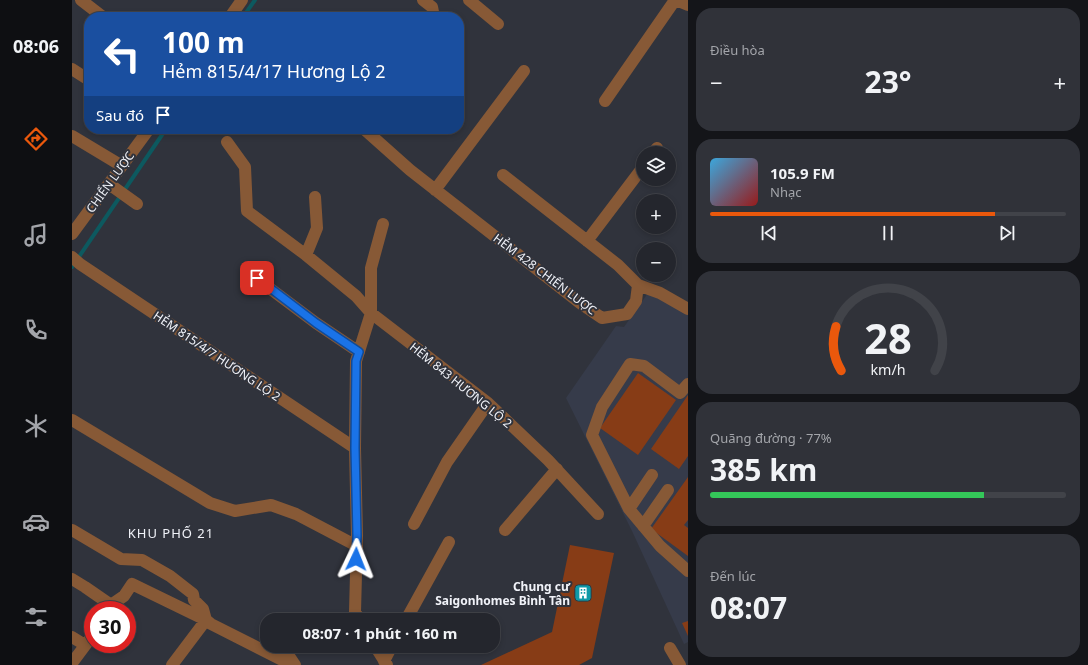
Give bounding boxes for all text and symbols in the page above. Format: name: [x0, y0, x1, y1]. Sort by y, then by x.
text: 100 m: [162, 23, 245, 61]
icon: left: [96, 28, 148, 80]
text: 08:06: [13, 34, 59, 58]
text: Điều hòa: [710, 41, 765, 59]
text: Hẻm 815/4/17 Hương Lộ 2: [162, 59, 386, 83]
text: 23°: [864, 61, 912, 102]
text: −: [710, 67, 723, 97]
text: +: [1053, 67, 1066, 97]
icon: arrive: [152, 104, 174, 126]
text: Sau đó: [96, 105, 144, 125]
icon: directions: [22, 125, 50, 153]
map controls: [636, 146, 676, 282]
button: layers: [636, 146, 676, 186]
street label: CHIẾN LƯỢC: [82, 148, 138, 216]
text: 105.9 FM: [770, 163, 835, 183]
text: Nhạc: [770, 183, 801, 201]
button: +: [636, 194, 676, 234]
icon: music: [22, 221, 50, 249]
icon: previous: [758, 222, 780, 244]
icon: pause: [877, 222, 899, 244]
icon: next: [996, 222, 1018, 244]
street label: HẺM 428 CHIẾN LƯỢC: [490, 230, 600, 319]
button: −: [636, 242, 676, 282]
pin: [240, 261, 274, 295]
icon: arrive: [246, 267, 268, 289]
street label: HẺM 815/4/7 HƯƠNG LỘ 2: [150, 307, 284, 405]
text: 28: [864, 309, 912, 365]
icon: phone: [22, 316, 50, 344]
street label: HẺM 843 HƯƠNG LỘ 2: [406, 338, 516, 432]
text: km/h: [870, 359, 906, 378]
icon: climate: [22, 412, 50, 440]
text: Quãng đường · 77%: [710, 429, 832, 447]
text: 385 km: [710, 449, 817, 490]
icon: car: [22, 508, 50, 536]
district label: KHU PHỐ 21: [128, 524, 214, 542]
position arrow: [335, 538, 377, 580]
text: Đến lúc: [710, 567, 756, 585]
place label: Chung cư Saigonhomes Bình Tân: [435, 578, 571, 609]
building icon: Chung cư Saigonhomes Bình Tân: [573, 583, 593, 603]
text: 08:07: [710, 587, 787, 628]
speed limit sign: 30: [84, 601, 136, 653]
icon: filters: [22, 603, 50, 631]
text: 08:07 · 1 phút · 160 m: [303, 623, 457, 643]

